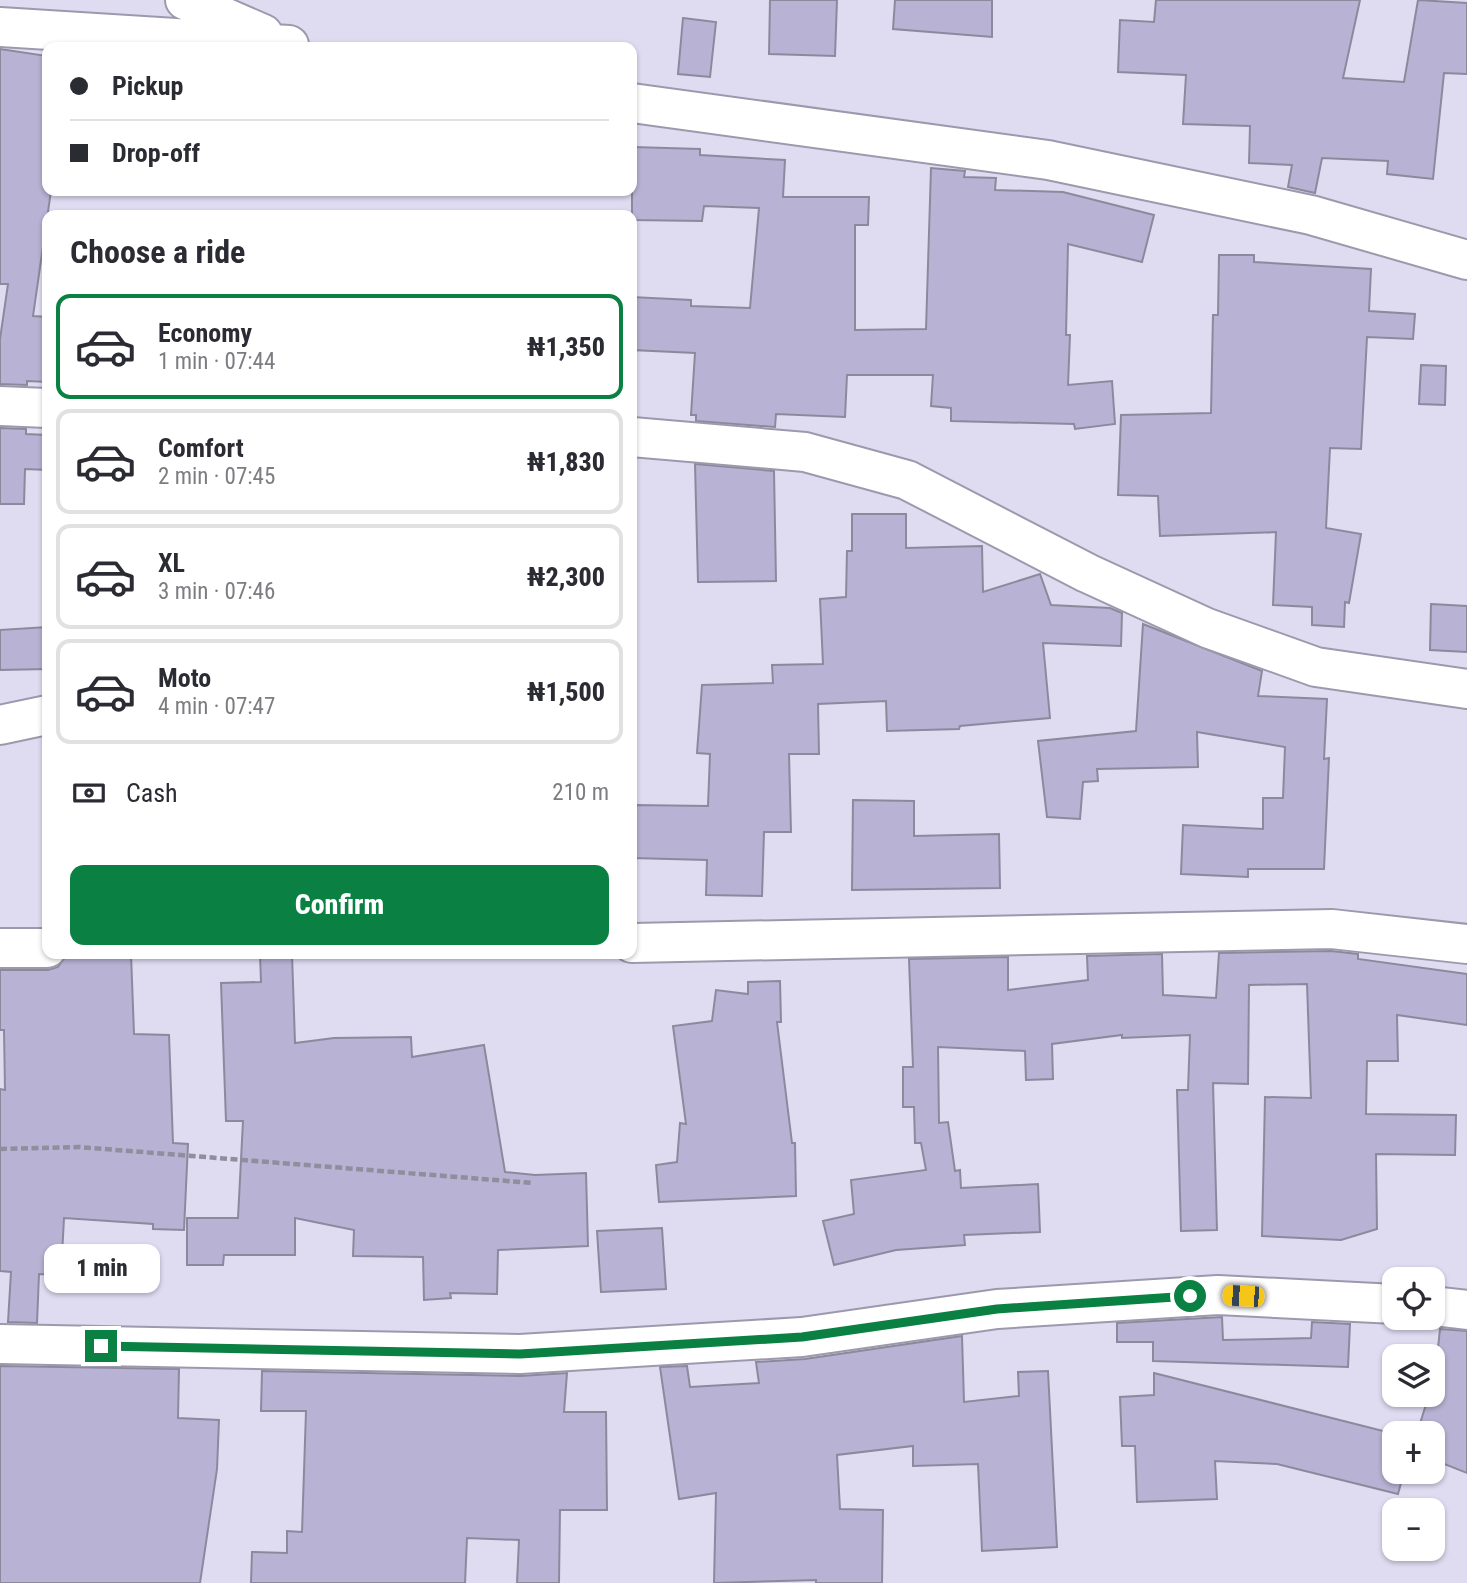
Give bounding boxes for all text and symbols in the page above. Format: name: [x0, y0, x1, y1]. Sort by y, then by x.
text: Pickup: [112, 71, 183, 101]
text: Drop-off: [112, 138, 200, 168]
text: Choose a ride: [70, 233, 245, 271]
icon: car: [74, 315, 137, 378]
text: Economy: [158, 318, 252, 348]
text: ₦1,350: [527, 332, 605, 362]
text: 1 min · 07:44: [158, 348, 275, 375]
icon: car: [74, 430, 137, 493]
text: Comfort: [158, 433, 244, 463]
text: ₦1,830: [527, 447, 605, 477]
text: 2 min · 07:45: [158, 463, 275, 490]
icon: car: [74, 545, 137, 608]
text: XL: [158, 548, 185, 578]
text: ₦2,300: [527, 562, 605, 592]
text: 3 min · 07:46: [158, 578, 275, 605]
icon: car: [74, 660, 137, 723]
text: Moto: [158, 663, 211, 693]
text: ₦1,500: [527, 677, 605, 707]
text: 4 min · 07:47: [158, 693, 275, 720]
icon: cash: [70, 774, 108, 812]
text: Cash: [126, 778, 178, 808]
text: 210 m: [552, 779, 609, 806]
button: Confirm: [70, 865, 609, 945]
callout: 1 min: [43, 1244, 159, 1294]
text: 1 min: [76, 1255, 128, 1282]
map controls: [1382, 1267, 1445, 1561]
button: locate: [1382, 1267, 1445, 1330]
route start: [1174, 1280, 1206, 1312]
car: [1222, 1284, 1265, 1308]
route end: [85, 1330, 117, 1362]
button: layers: [1382, 1344, 1445, 1407]
button: +: [1382, 1421, 1445, 1484]
button: −: [1382, 1498, 1445, 1561]

